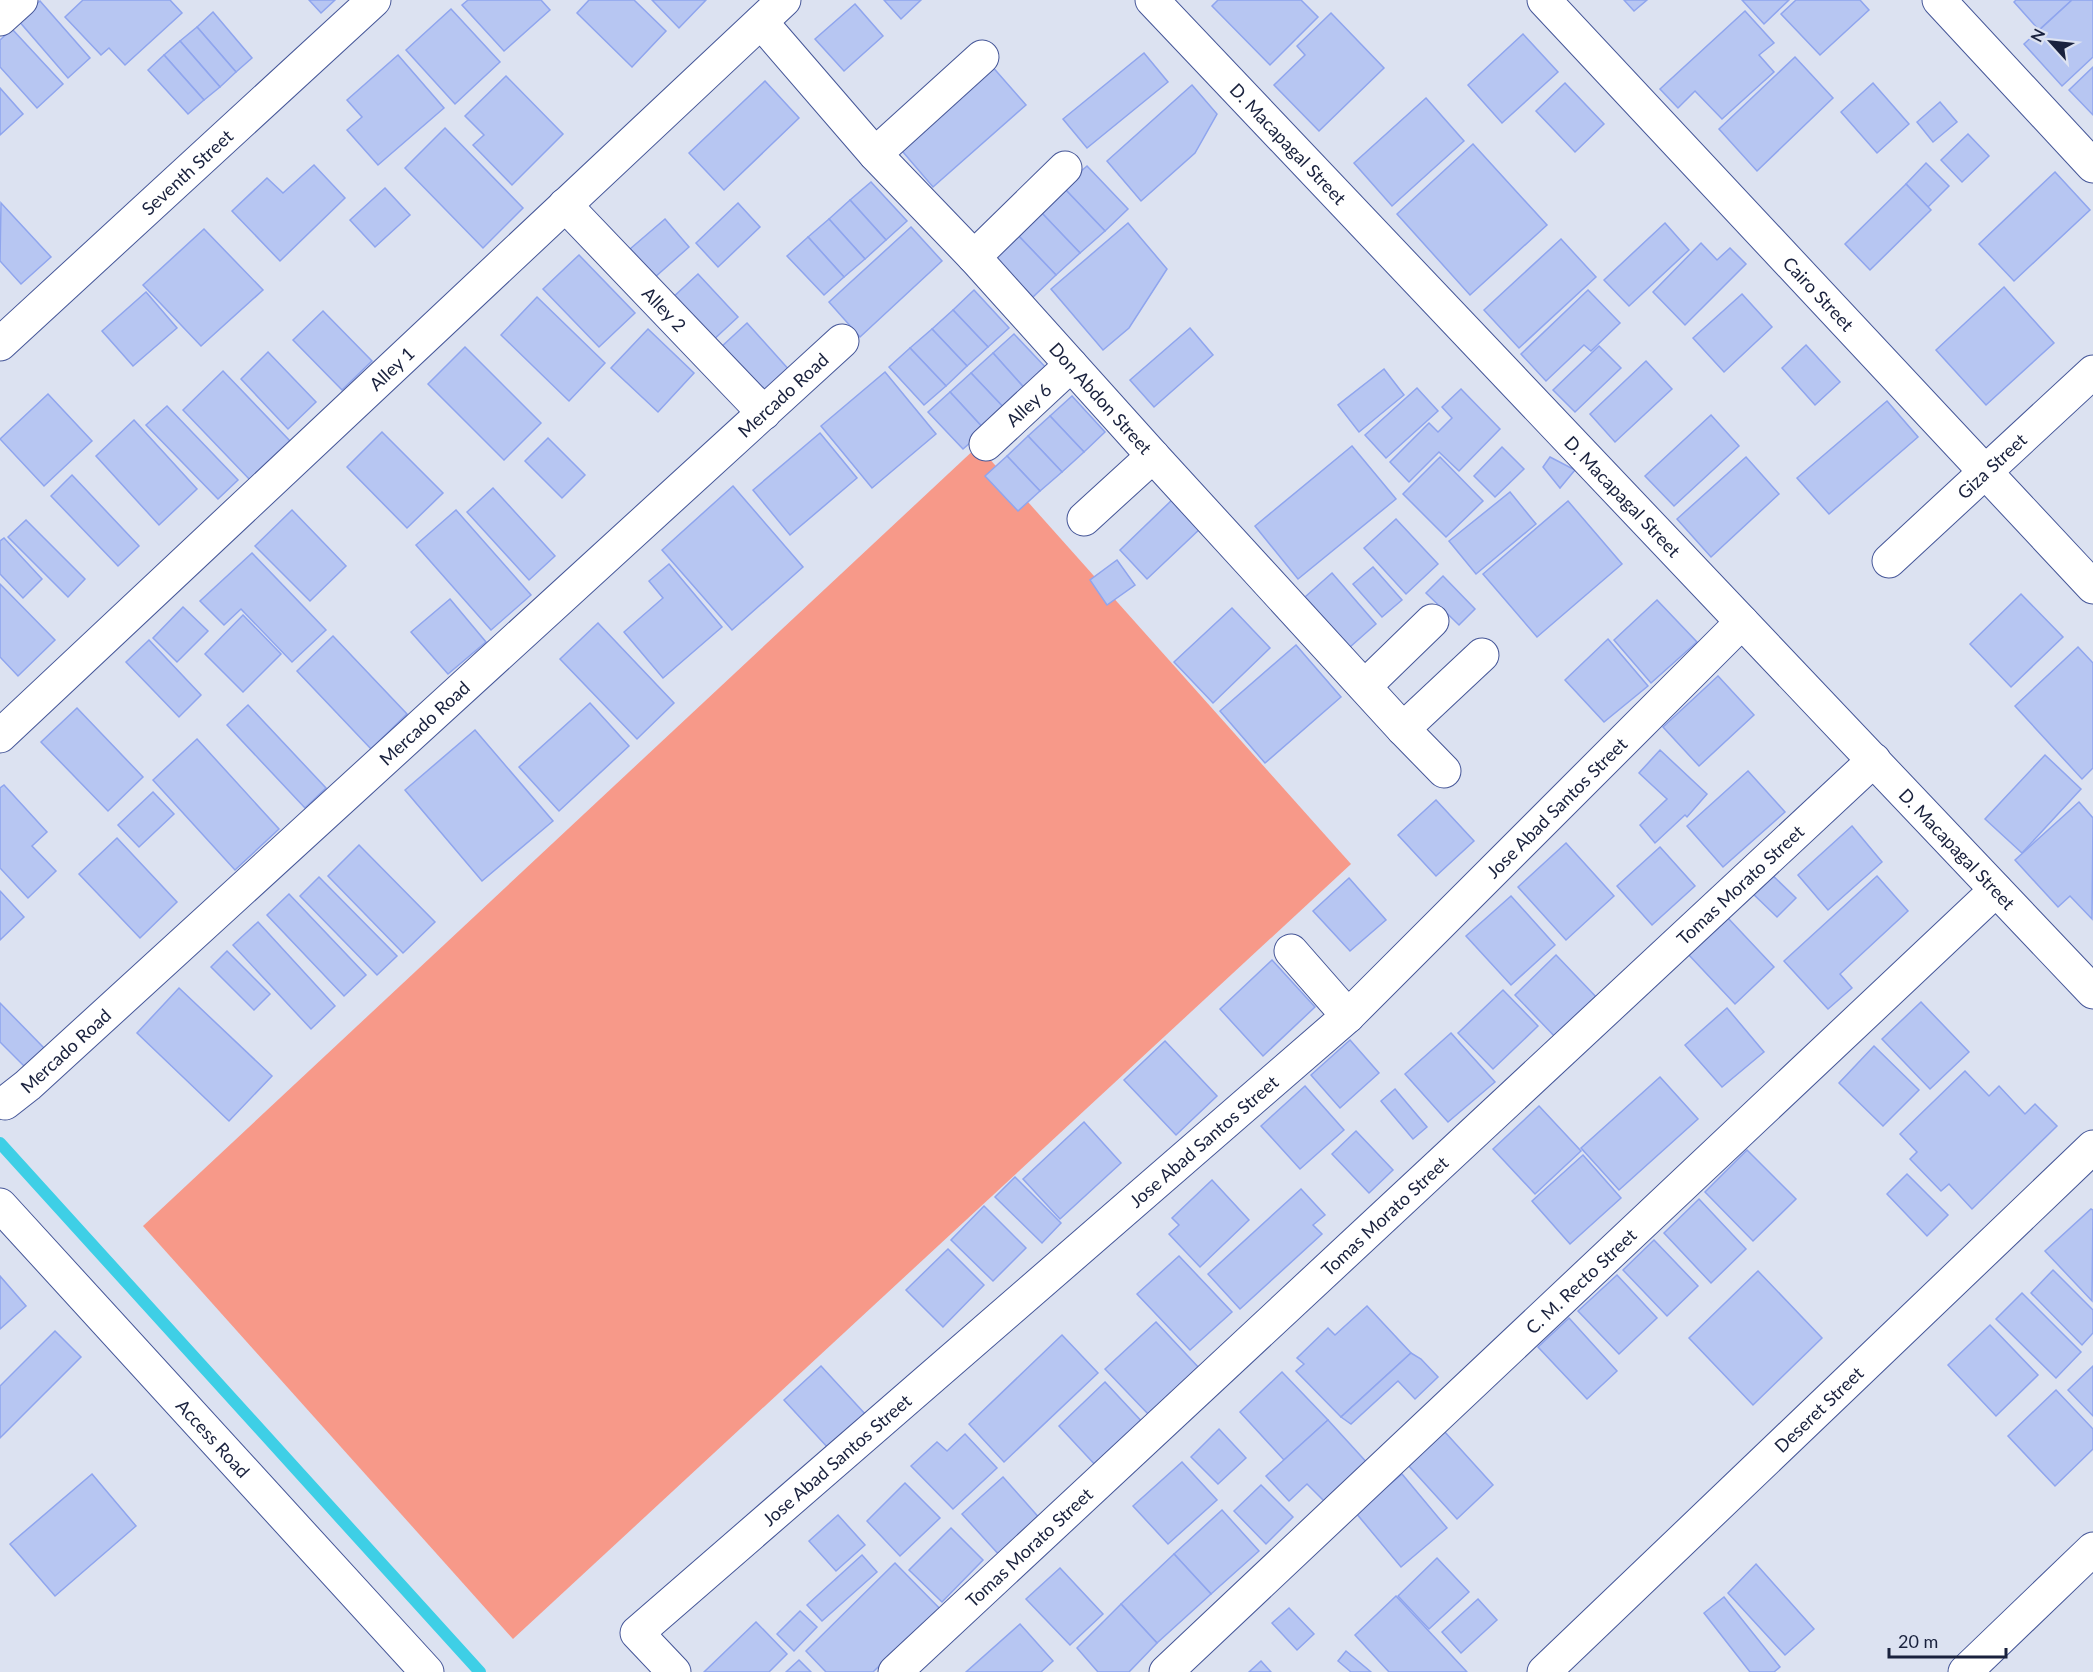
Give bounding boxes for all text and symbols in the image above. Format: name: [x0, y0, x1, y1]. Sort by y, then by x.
north arrow: [2021, 12, 2081, 72]
text: N: [2026, 25, 2048, 45]
street label: D. Macapagal Street: [1226, 78, 1351, 209]
street label: Seventh Street: [137, 124, 238, 219]
street label: Cairo Street: [1779, 252, 1859, 336]
street label: Alley 2: [638, 282, 691, 336]
street label: Don Abdon Street: [1045, 338, 1157, 459]
street label: Alley 1: [364, 342, 419, 395]
street label: Mercado Road: [733, 348, 833, 442]
street label: Alley 6: [1001, 378, 1056, 431]
street label: Giza Street: [1952, 428, 2031, 503]
street label: D. Macapagal Street: [1560, 431, 1686, 562]
street label: Mercado Road: [375, 676, 474, 770]
street label: Jose Abad Santos Street: [1482, 732, 1632, 882]
street label: D. Macapagal Street: [1895, 784, 2020, 914]
street label: Tomas Morato Street: [1672, 820, 1809, 949]
street label: Mercado Road: [16, 1004, 115, 1098]
street label: Jose Abad Santos Street: [1125, 1070, 1283, 1212]
street label: Tomas Morato Street: [1316, 1151, 1453, 1280]
street label: C. M. Recto Street: [1521, 1223, 1641, 1338]
street label: Deseret Street: [1770, 1361, 1868, 1457]
street label: Jose Abad Santos Street: [758, 1389, 916, 1530]
street label: Access Road: [172, 1394, 255, 1482]
street label: Tomas Morato Street: [961, 1482, 1097, 1612]
scale bar: [1889, 1621, 2006, 1659]
text: 20 m: [1898, 1630, 1938, 1652]

